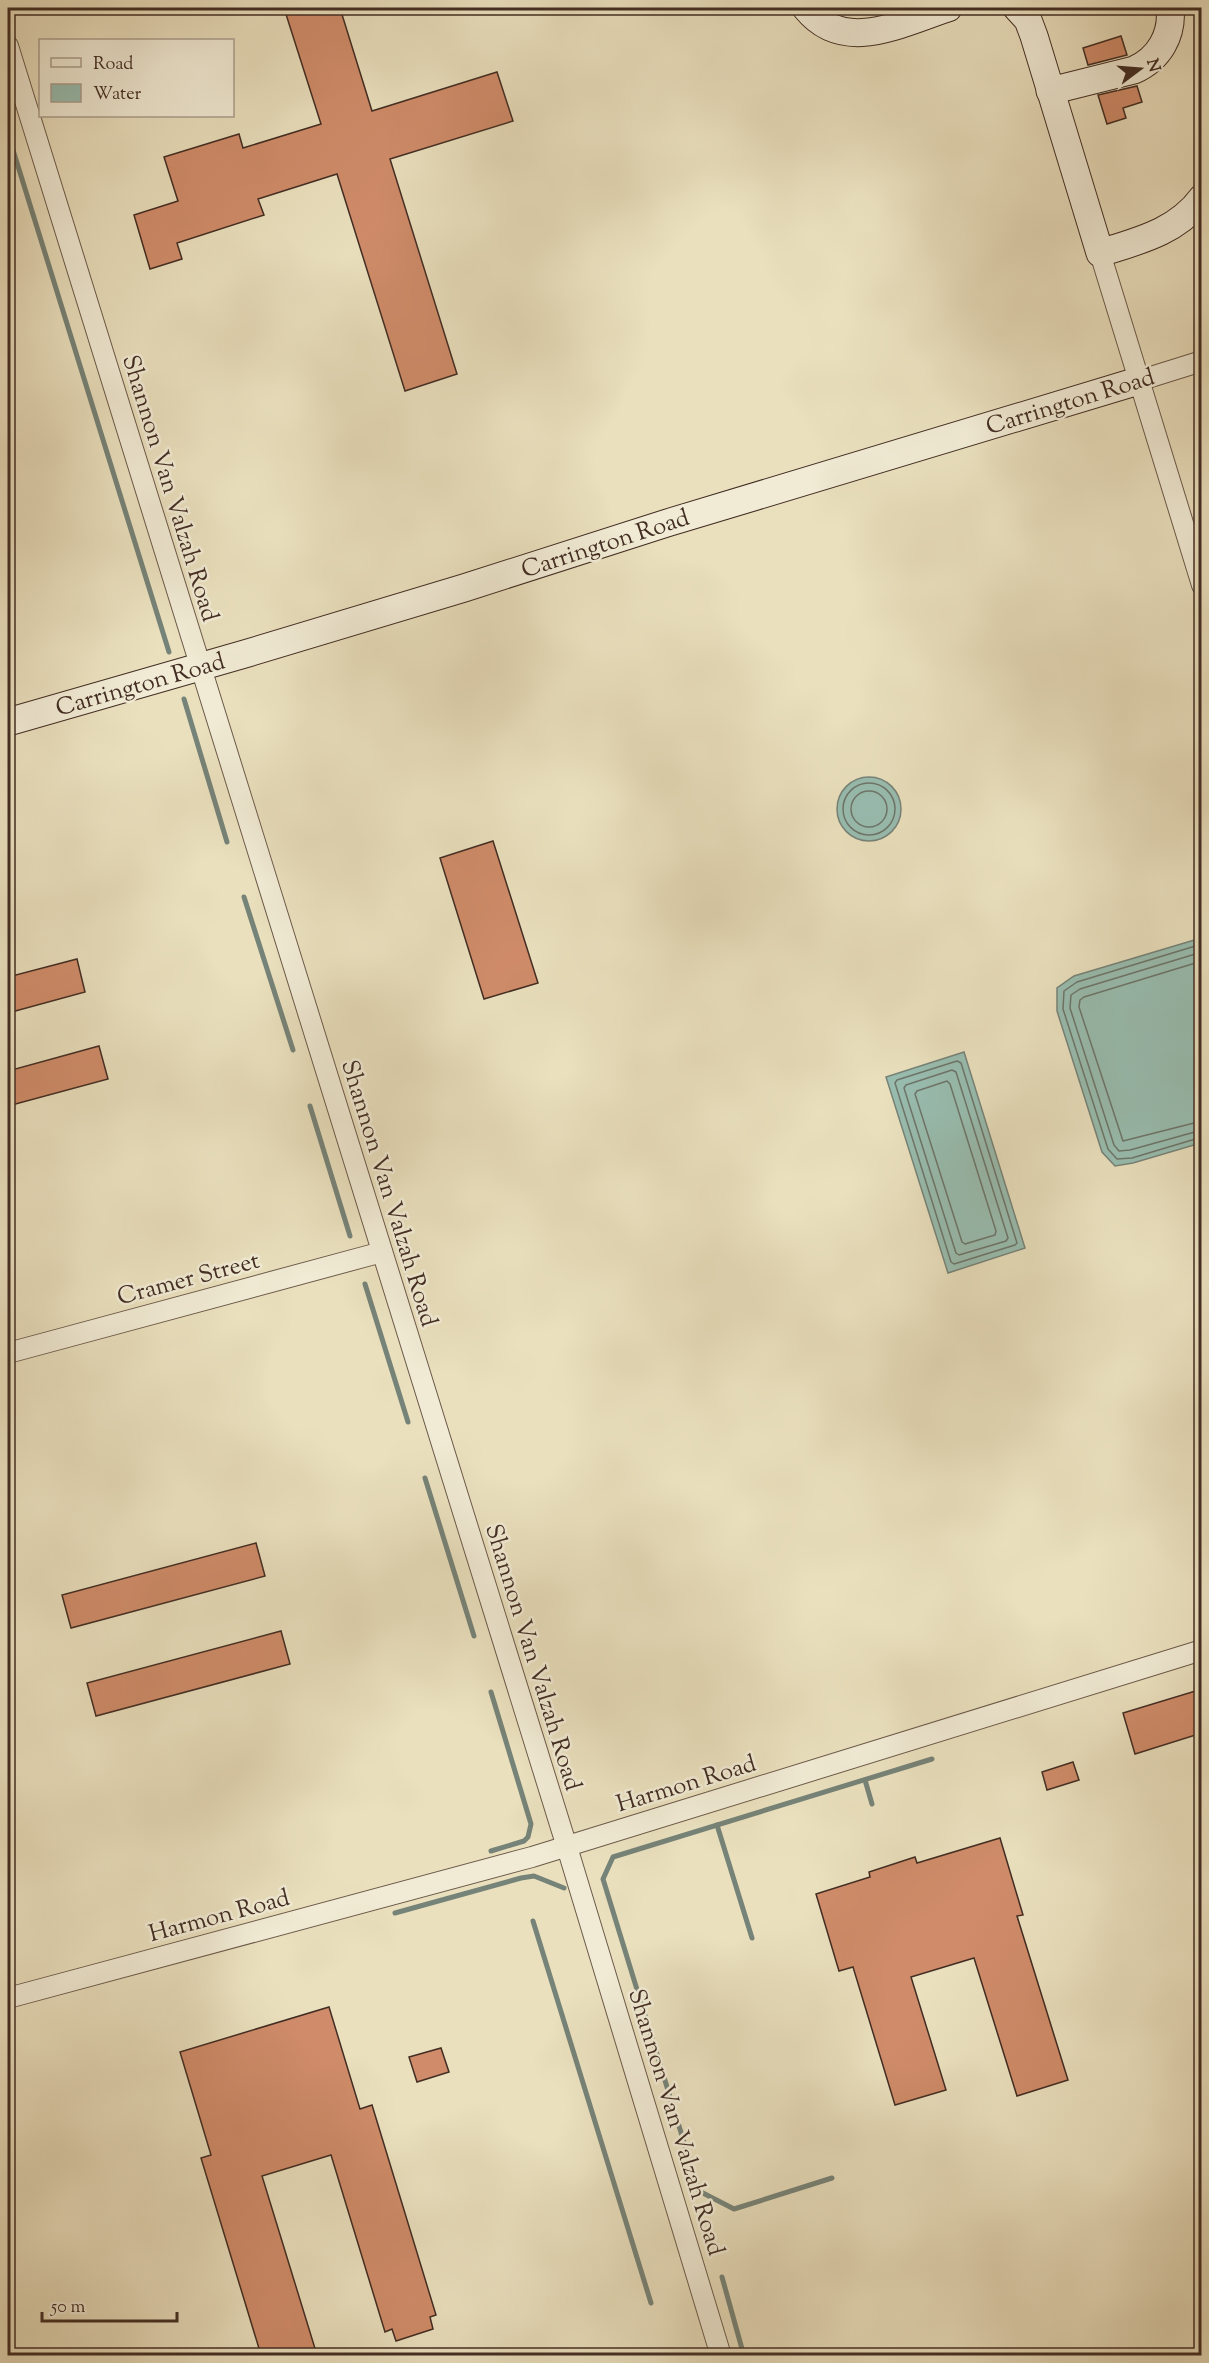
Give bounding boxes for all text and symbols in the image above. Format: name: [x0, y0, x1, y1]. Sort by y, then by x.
legend: [39, 39, 234, 117]
north arrow: [1110, 39, 1170, 99]
text: Road: [93, 52, 133, 78]
text: N: [1139, 56, 1165, 75]
text: Water: [93, 82, 142, 108]
street label: Shannon Van Valzah Road: [112, 351, 226, 627]
street label: Carrington Road: [982, 361, 1160, 445]
street label: Carrington Road: [517, 502, 694, 588]
street label: Carrington Road: [52, 645, 230, 726]
street label: Shannon Van Valzah Road: [331, 1056, 445, 1332]
street label: Cramer Street: [114, 1245, 263, 1315]
street label: Shannon Van Valzah Road: [475, 1520, 589, 1796]
street label: Harmon Road: [612, 1747, 761, 1822]
street label: Harmon Road: [145, 1882, 294, 1952]
street label: Shannon Van Valzah Road: [618, 1985, 732, 2261]
scale bar: [42, 2285, 177, 2323]
text: 50 m: [50, 2295, 86, 2321]

